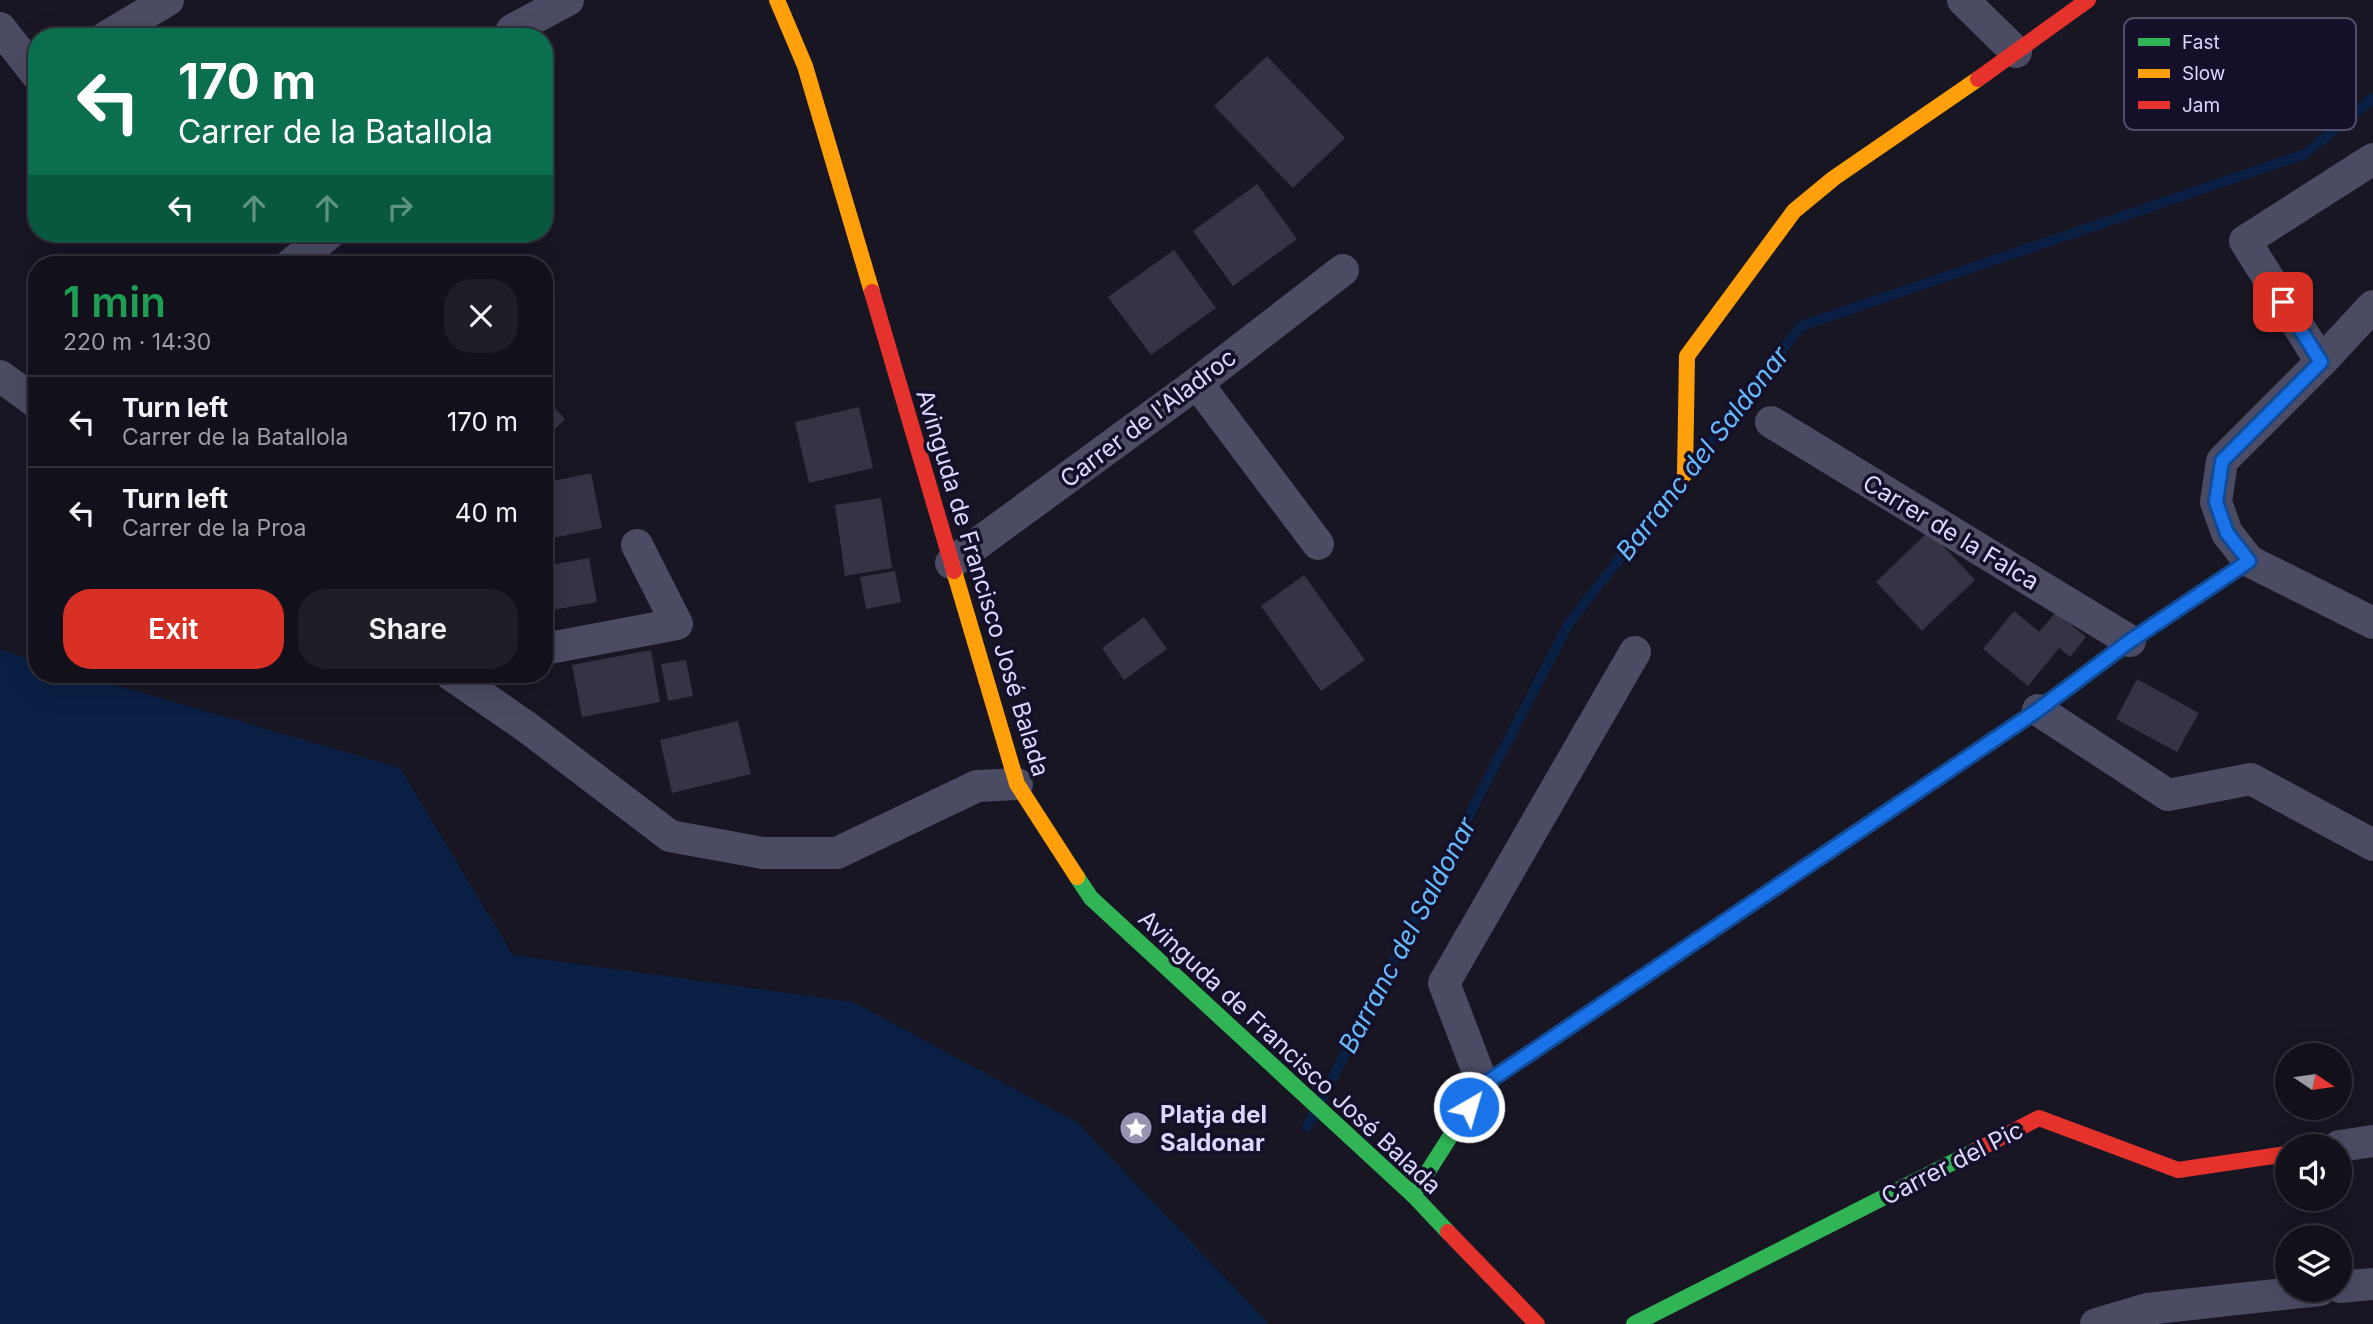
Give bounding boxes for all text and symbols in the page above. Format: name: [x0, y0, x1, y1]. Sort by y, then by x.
legend: [2124, 18, 2356, 130]
text: Fast: [2182, 31, 2220, 54]
text: 170 m: [178, 52, 316, 111]
icon: left: [63, 56, 154, 147]
text: Slow: [2182, 62, 2225, 85]
text: Jam: [2182, 94, 2220, 117]
text: Carrer de la Batallola: [178, 112, 493, 151]
icon: left: [162, 189, 200, 227]
icon: ahead: [235, 189, 273, 227]
icon: ahead: [308, 189, 346, 227]
icon: right: [381, 189, 419, 227]
pin: [2253, 272, 2313, 332]
text: 1 min: [63, 276, 166, 327]
button: close: [444, 279, 518, 353]
icon: arrive: [2264, 283, 2302, 321]
text: 220 m · 14:30: [63, 328, 211, 356]
water label: Barranc del Saldonar: [1609, 339, 1796, 566]
street label: Carrer de l'Aladroc: [1054, 342, 1242, 494]
street label: Avinguda de Francisco José Balada: [910, 386, 1056, 780]
text: Turn left: [122, 392, 228, 423]
icon: left: [63, 403, 101, 441]
text: 170 m: [447, 406, 518, 437]
text: Carrer de la Batallola: [122, 423, 348, 451]
street label: Carrer de la Falca: [1858, 468, 2044, 596]
text: Turn left: [122, 483, 228, 514]
icon: left: [63, 494, 101, 532]
text: 40 m: [455, 497, 518, 528]
text: Carrer de la Proa: [122, 514, 306, 542]
button: Exit: [63, 589, 284, 669]
button: Share: [298, 589, 518, 669]
water label: Barranc del Saldonar: [1332, 811, 1483, 1058]
street label: Avinguda de Francisco José Balada: [1133, 904, 1447, 1200]
north arrow: [2275, 1043, 2352, 1120]
map controls: [2275, 1043, 2352, 1302]
position arrow: [1432, 1070, 1506, 1144]
place label: Platja del Saldonar: [1160, 1100, 1267, 1157]
place icon: Platja del Saldonar: [1117, 1109, 1155, 1147]
street label: Carrer del Pic: [1876, 1115, 2028, 1211]
button: sound: [2275, 1134, 2352, 1211]
button: layers: [2275, 1225, 2352, 1302]

